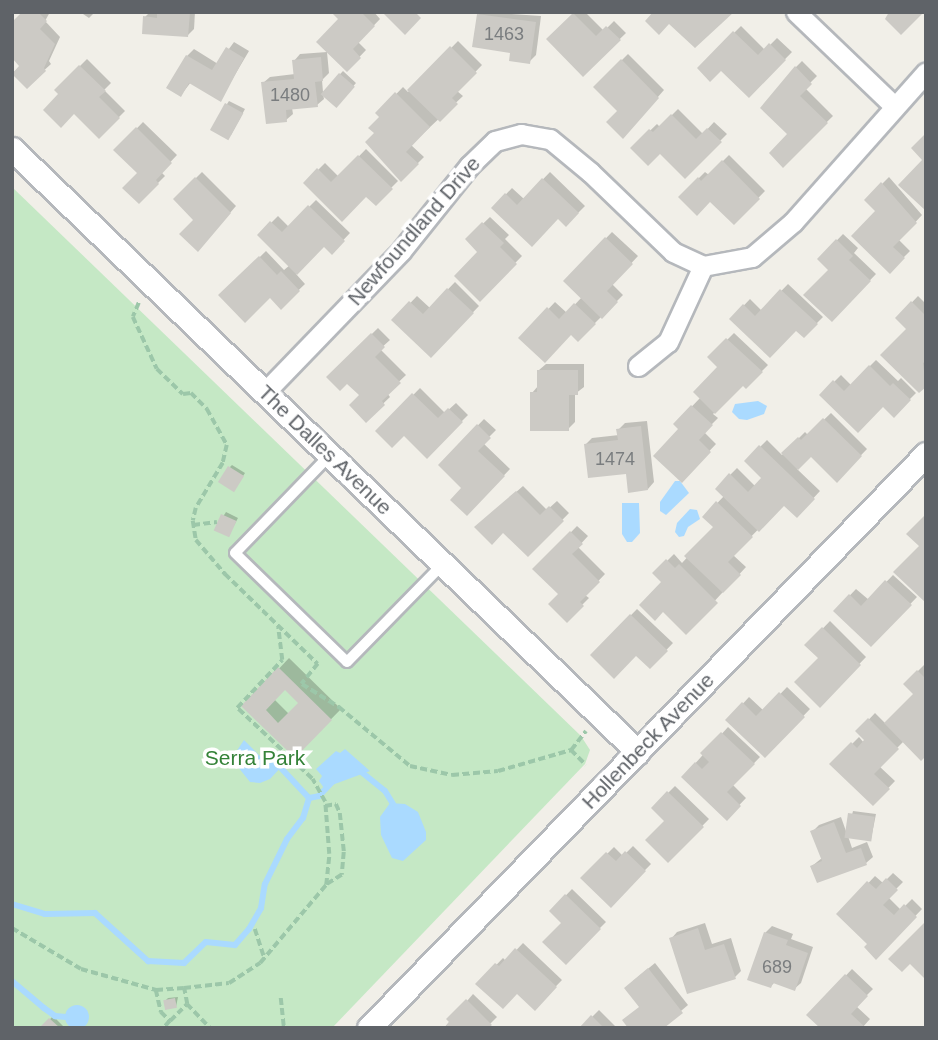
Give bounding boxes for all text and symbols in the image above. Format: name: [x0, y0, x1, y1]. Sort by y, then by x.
house number: 1463: [484, 23, 524, 45]
house number: 1480: [270, 84, 310, 106]
street label: Newfoundland Drive: [342, 151, 486, 311]
street label: The Dalles Avenue: [253, 379, 397, 521]
house number: 1474: [595, 448, 635, 470]
street label: Hollenbeck Avenue: [576, 667, 720, 815]
park label: Serra Park: [205, 745, 305, 771]
house number: 689: [762, 956, 792, 978]

